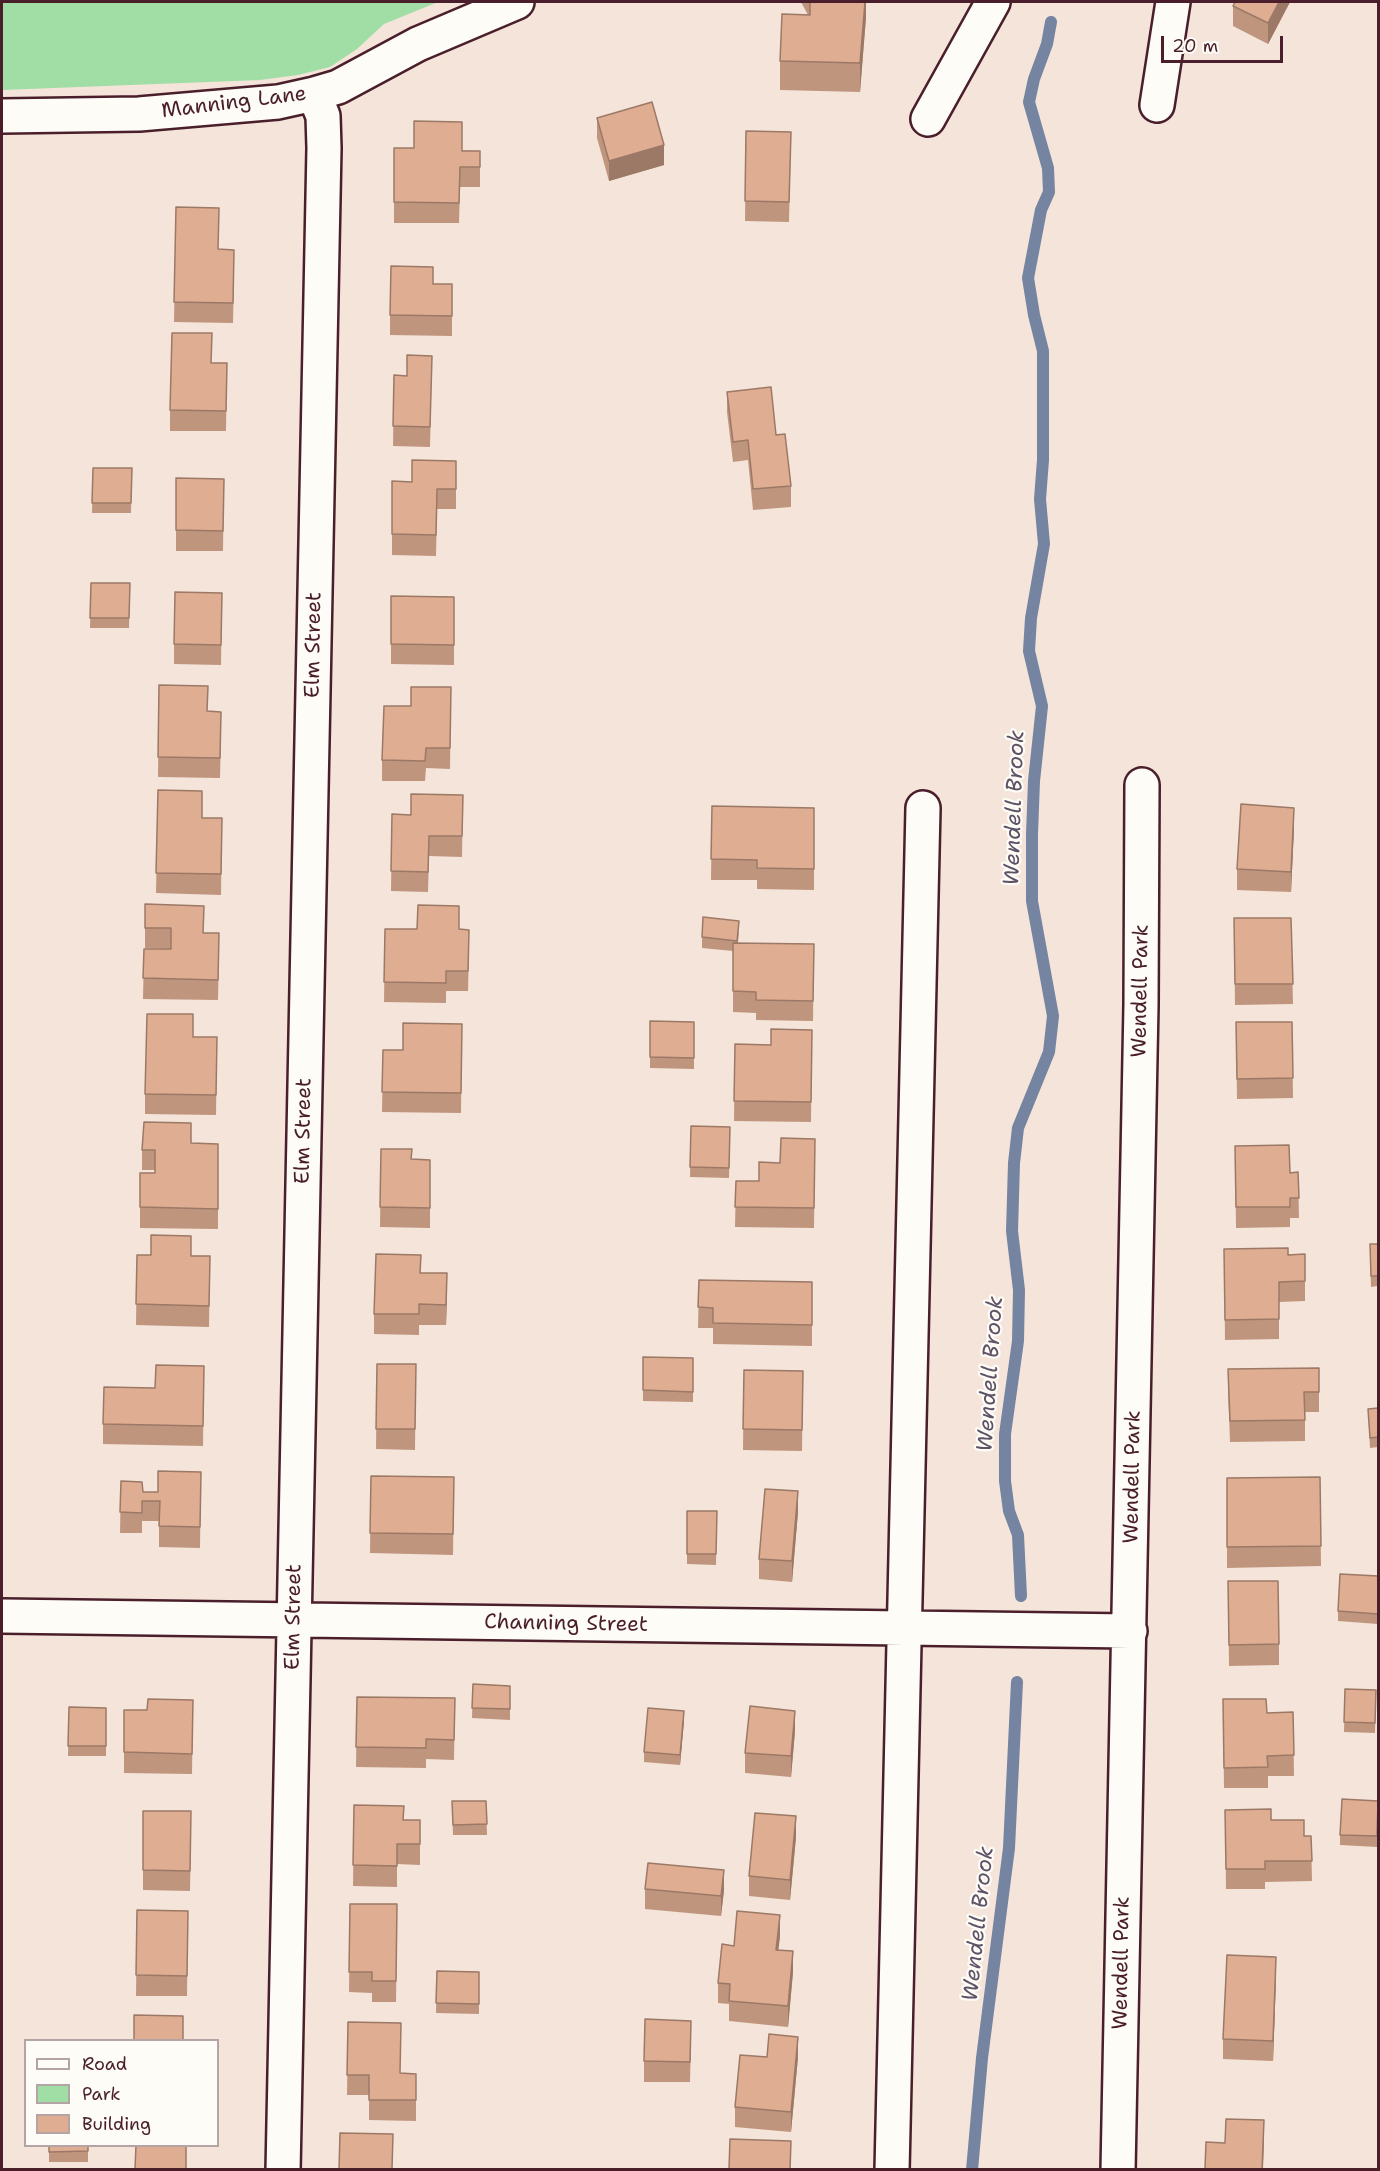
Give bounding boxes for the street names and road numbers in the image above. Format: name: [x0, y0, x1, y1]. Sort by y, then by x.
street label: Manning Lane: [160, 82, 308, 124]
street label: Elm Street: [300, 592, 328, 698]
street label: Wendell Park: [1127, 924, 1155, 1058]
street label: Elm Street: [290, 1078, 318, 1184]
street label: Wendell Park: [1119, 1410, 1147, 1544]
street label: Elm Street: [280, 1564, 308, 1670]
street label: Channing Street: [484, 1610, 648, 1638]
street label: Wendell Park: [1108, 1896, 1136, 2030]

